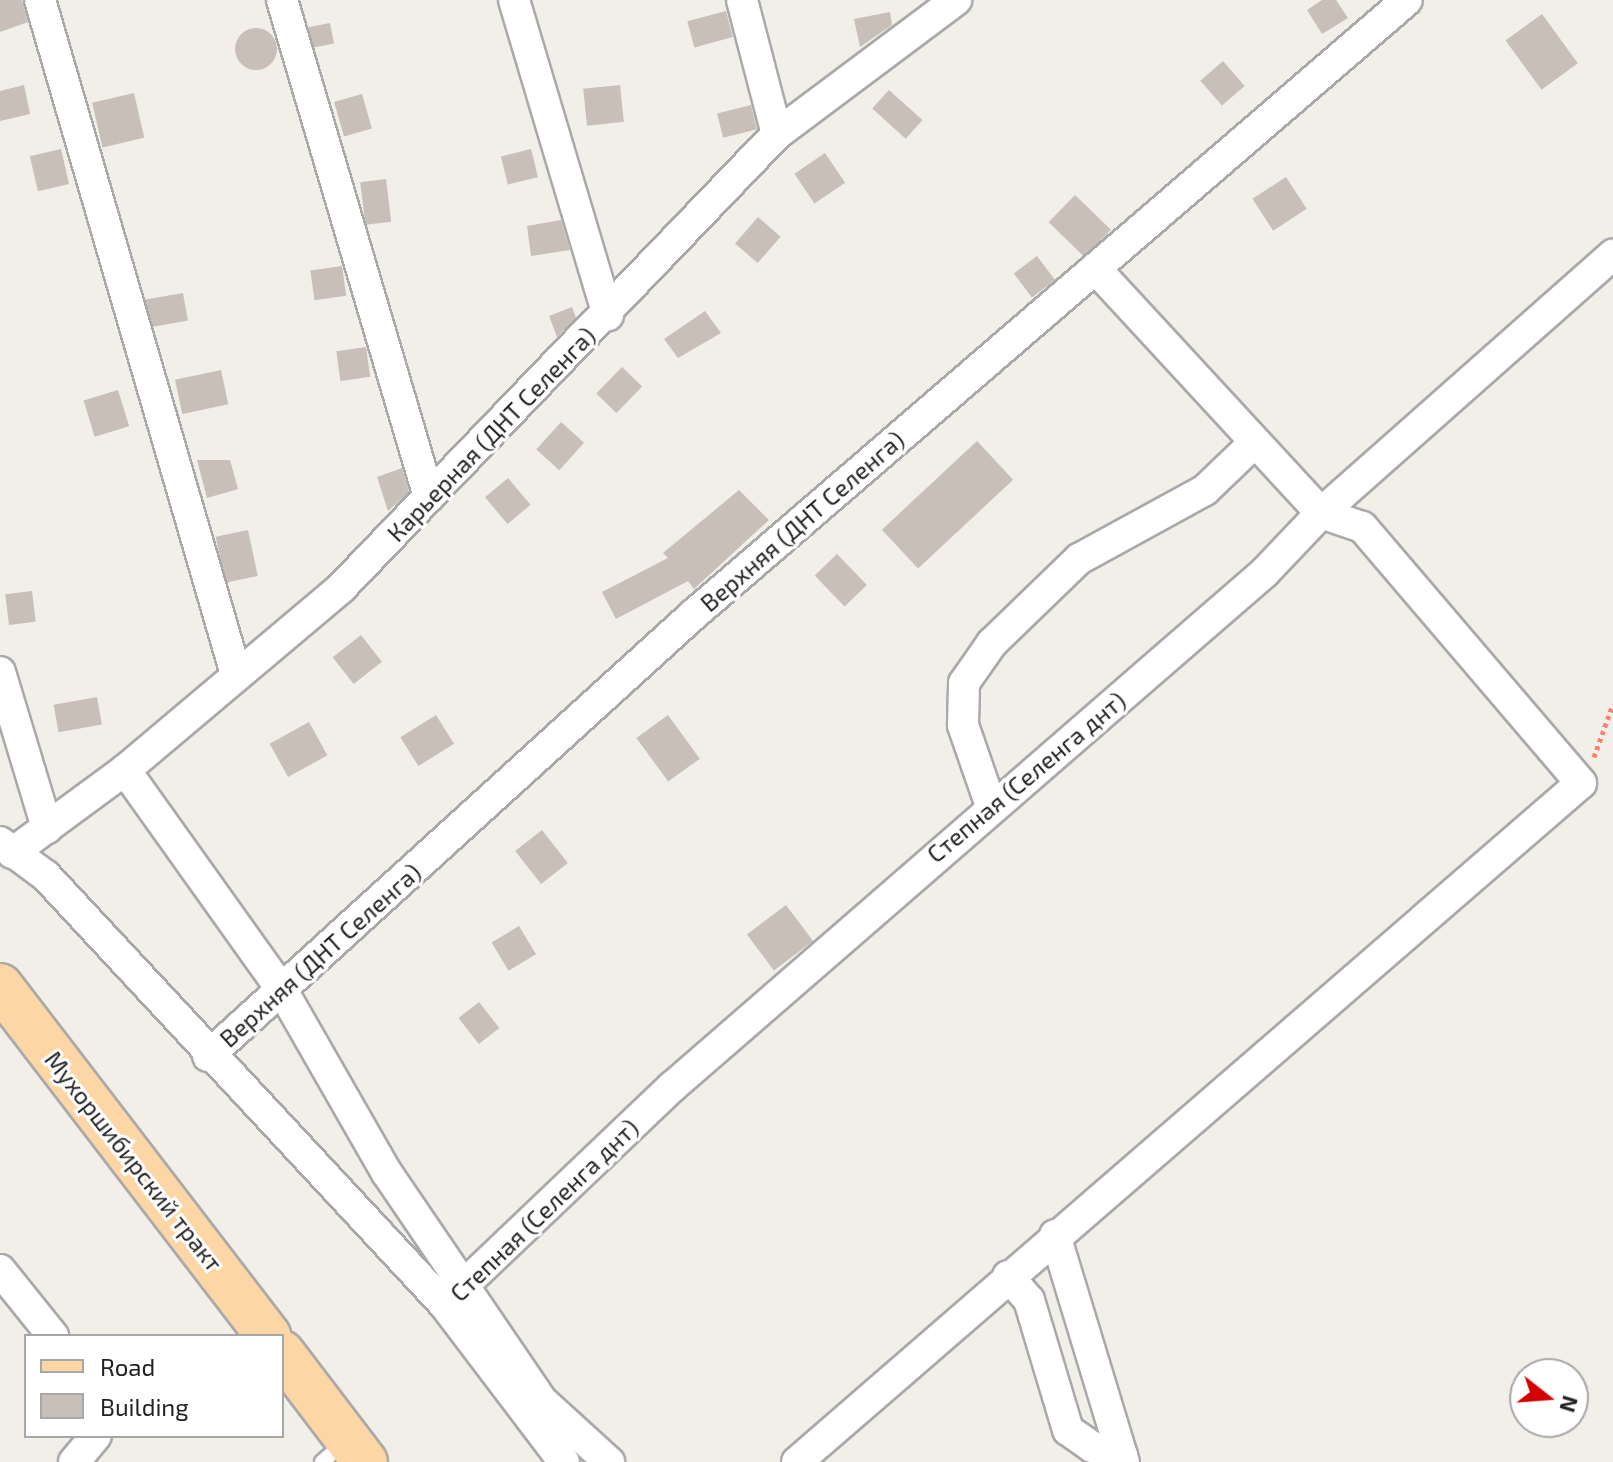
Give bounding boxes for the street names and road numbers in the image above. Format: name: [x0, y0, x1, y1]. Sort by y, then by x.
street label: Карьерная (ДНТ Селенга): [381, 321, 601, 547]
street label: Верхняя (ДНТ Селенга): [694, 425, 910, 617]
street label: Степная (Селенга днт): [921, 686, 1131, 868]
street label: Верхняя (ДНТ Селенга): [214, 857, 426, 1053]
street label: Мухоршибирский тракт: [39, 1045, 229, 1277]
street label: Степная (Селенга днт): [444, 1113, 644, 1307]

